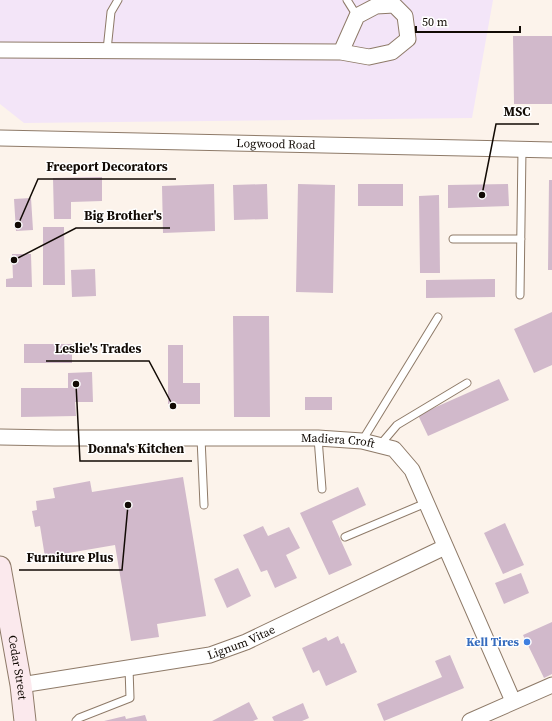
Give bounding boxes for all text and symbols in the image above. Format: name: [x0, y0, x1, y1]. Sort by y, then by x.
scale bar: [416, 8, 520, 34]
text: 50 m: [422, 14, 448, 30]
callout: MSC: [496, 99, 539, 124]
text: MSC: [504, 103, 530, 120]
street label: Logwood Road: [236, 135, 316, 153]
callout: Freeport Decorators: [38, 154, 176, 179]
text: Freeport Decorators: [46, 158, 168, 175]
callout: Big Brother's: [76, 203, 170, 228]
text: Big Brother's: [84, 207, 162, 224]
callout: Leslie's Trades: [46, 336, 149, 361]
text: Leslie's Trades: [55, 340, 141, 357]
street label: Madiera Croft: [301, 430, 377, 452]
callout: Donna's Kitchen: [80, 436, 192, 461]
text: Donna's Kitchen: [88, 440, 184, 457]
callout: Furniture Plus: [19, 545, 122, 570]
text: Furniture Plus: [27, 549, 113, 566]
street label: Lignum Vitae: [205, 621, 278, 663]
street label: Cedar Street: [4, 634, 31, 701]
place label: Kell Tires: [466, 634, 520, 650]
marker: Kell Tires: [522, 637, 532, 647]

